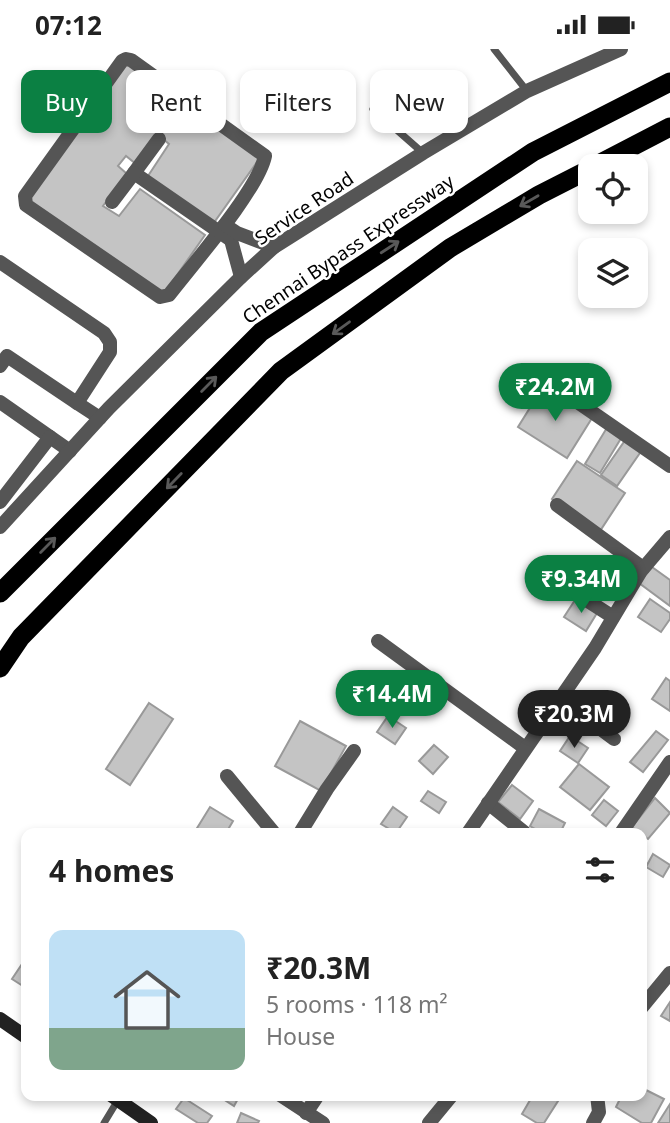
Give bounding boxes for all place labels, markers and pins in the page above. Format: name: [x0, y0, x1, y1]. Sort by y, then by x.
pin: ₹24.2M: [498, 363, 612, 423]
pin: ₹9.34M: [524, 555, 638, 615]
pin: ₹14.4M: [335, 671, 449, 730]
pin: ₹20.3M: [517, 691, 631, 750]

